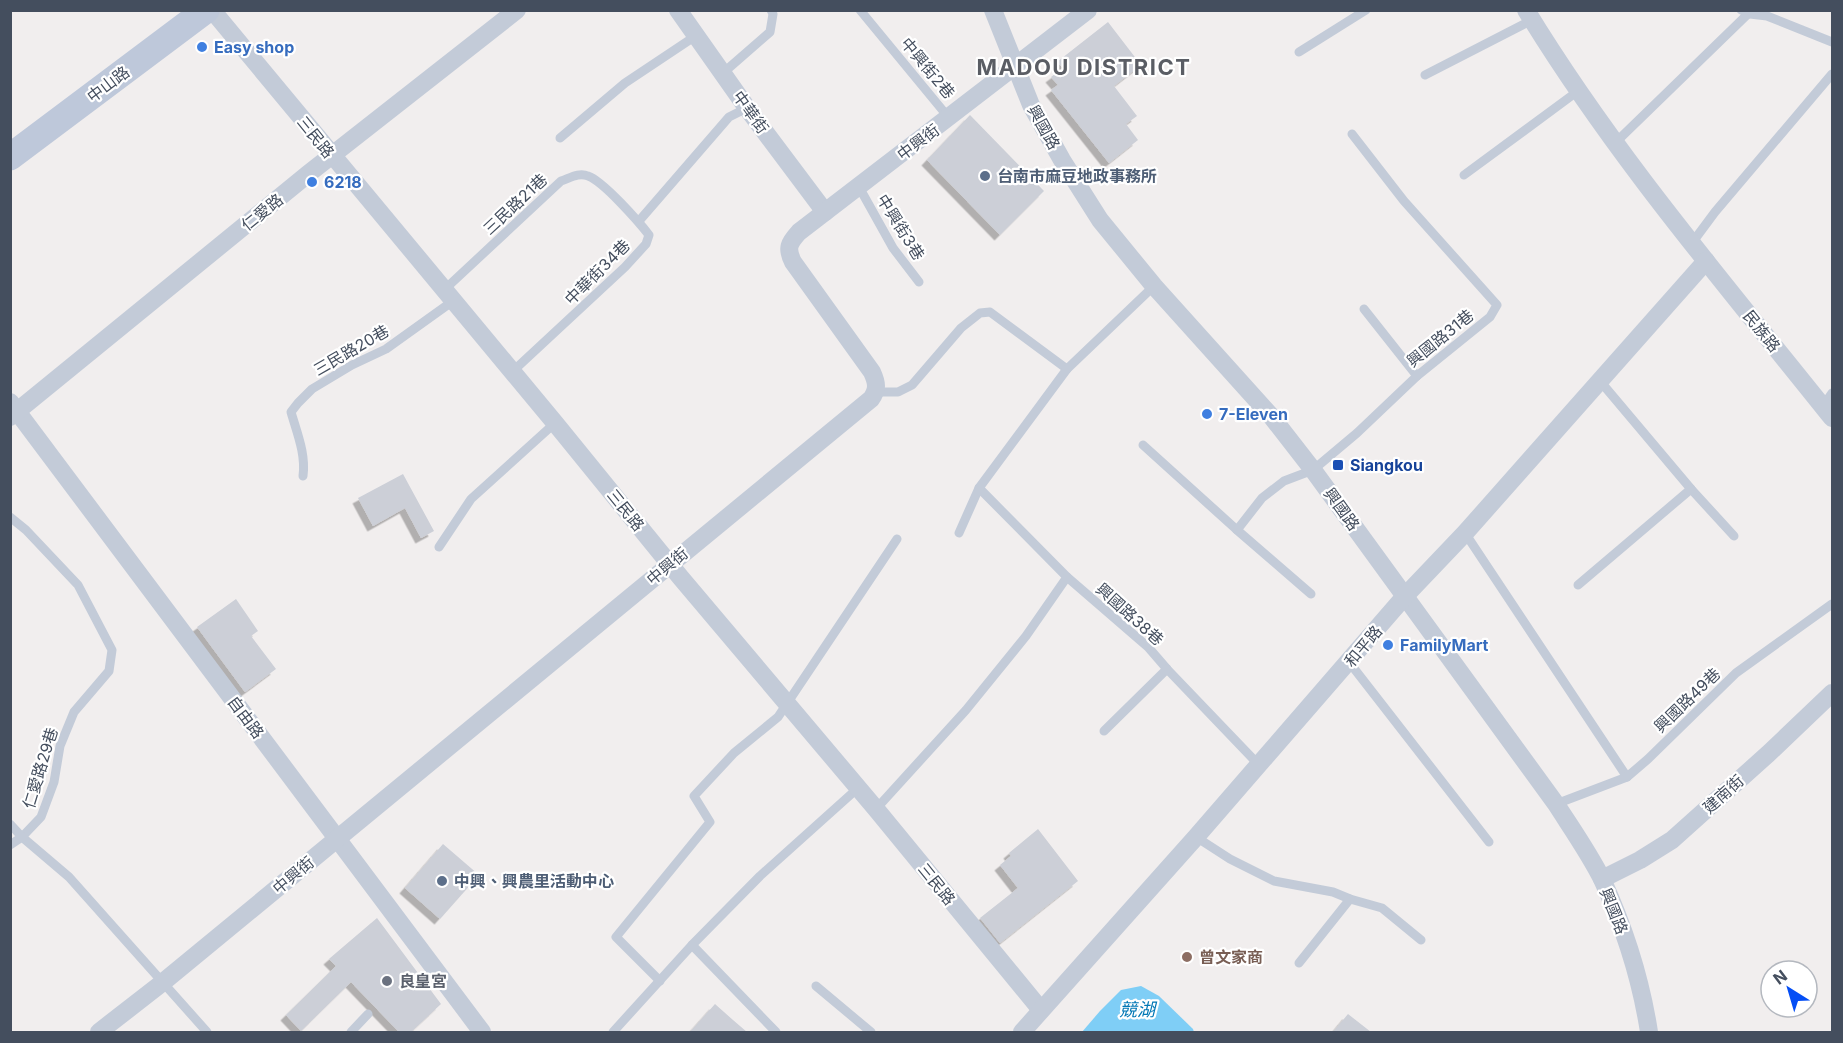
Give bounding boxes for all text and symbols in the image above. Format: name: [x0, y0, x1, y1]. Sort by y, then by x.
street label: 中興街2巷: [897, 33, 959, 103]
place label: Easy shop: [214, 37, 294, 57]
marker: Easy shop: [195, 40, 209, 54]
district label: MADOU DISTRICT: [977, 54, 1191, 80]
street label: 中山路: [83, 62, 133, 106]
street label: 中華街: [729, 87, 773, 137]
street label: 興國路: [1024, 101, 1064, 153]
street label: 三民路: [293, 112, 339, 162]
street label: 中興街: [893, 120, 943, 164]
place label: 台南市麻豆地政事務所: [997, 166, 1157, 186]
street label: 三民路21巷: [479, 169, 551, 239]
marker: 台南市麻豆地政事務所: [978, 169, 992, 183]
place label: 6218: [324, 172, 362, 192]
marker: 6218: [305, 175, 319, 189]
street label: 仁愛路: [237, 189, 287, 235]
street label: 中興街3巷: [873, 190, 929, 264]
street label: 中華街34巷: [560, 235, 634, 309]
street label: 興國路31巷: [1402, 305, 1478, 371]
street label: 民族路: [1739, 306, 1785, 356]
street label: 三民路20巷: [310, 320, 392, 380]
place label: 7-Eleven: [1219, 404, 1288, 424]
marker: 7-Eleven: [1200, 407, 1214, 421]
place label: Siangkou: [1350, 455, 1423, 475]
marker: Siangkou: [1331, 458, 1345, 472]
street label: 興國路: [1320, 484, 1364, 534]
street label: 三民路: [603, 485, 649, 535]
street label: 中興街: [642, 543, 692, 589]
street label: 興國路38巷: [1092, 579, 1168, 649]
street label: 和平路: [1340, 621, 1386, 671]
place label: FamilyMart: [1400, 635, 1489, 655]
marker: FamilyMart: [1381, 638, 1395, 652]
street label: 興國路49巷: [1650, 664, 1724, 736]
street label: 自由路: [224, 692, 268, 742]
street label: 仁愛路29巷: [18, 725, 62, 811]
street label: 建南街: [1698, 771, 1748, 817]
street label: 中興街: [268, 852, 318, 898]
street label: 三民路: [914, 859, 960, 909]
place label: 中興、興農里活動中心: [454, 871, 614, 891]
marker: 中興、興農里活動中心: [435, 874, 449, 888]
street label: 興國路: [1596, 885, 1632, 937]
place label: 曾文家商: [1199, 947, 1263, 967]
marker: 曾文家商: [1180, 950, 1194, 964]
north arrow: [1759, 959, 1819, 1019]
text: N: [1769, 965, 1791, 989]
place label: 良皇宮: [399, 971, 447, 991]
marker: 良皇宮: [380, 974, 394, 988]
water label: 競湖: [1119, 999, 1158, 1020]

